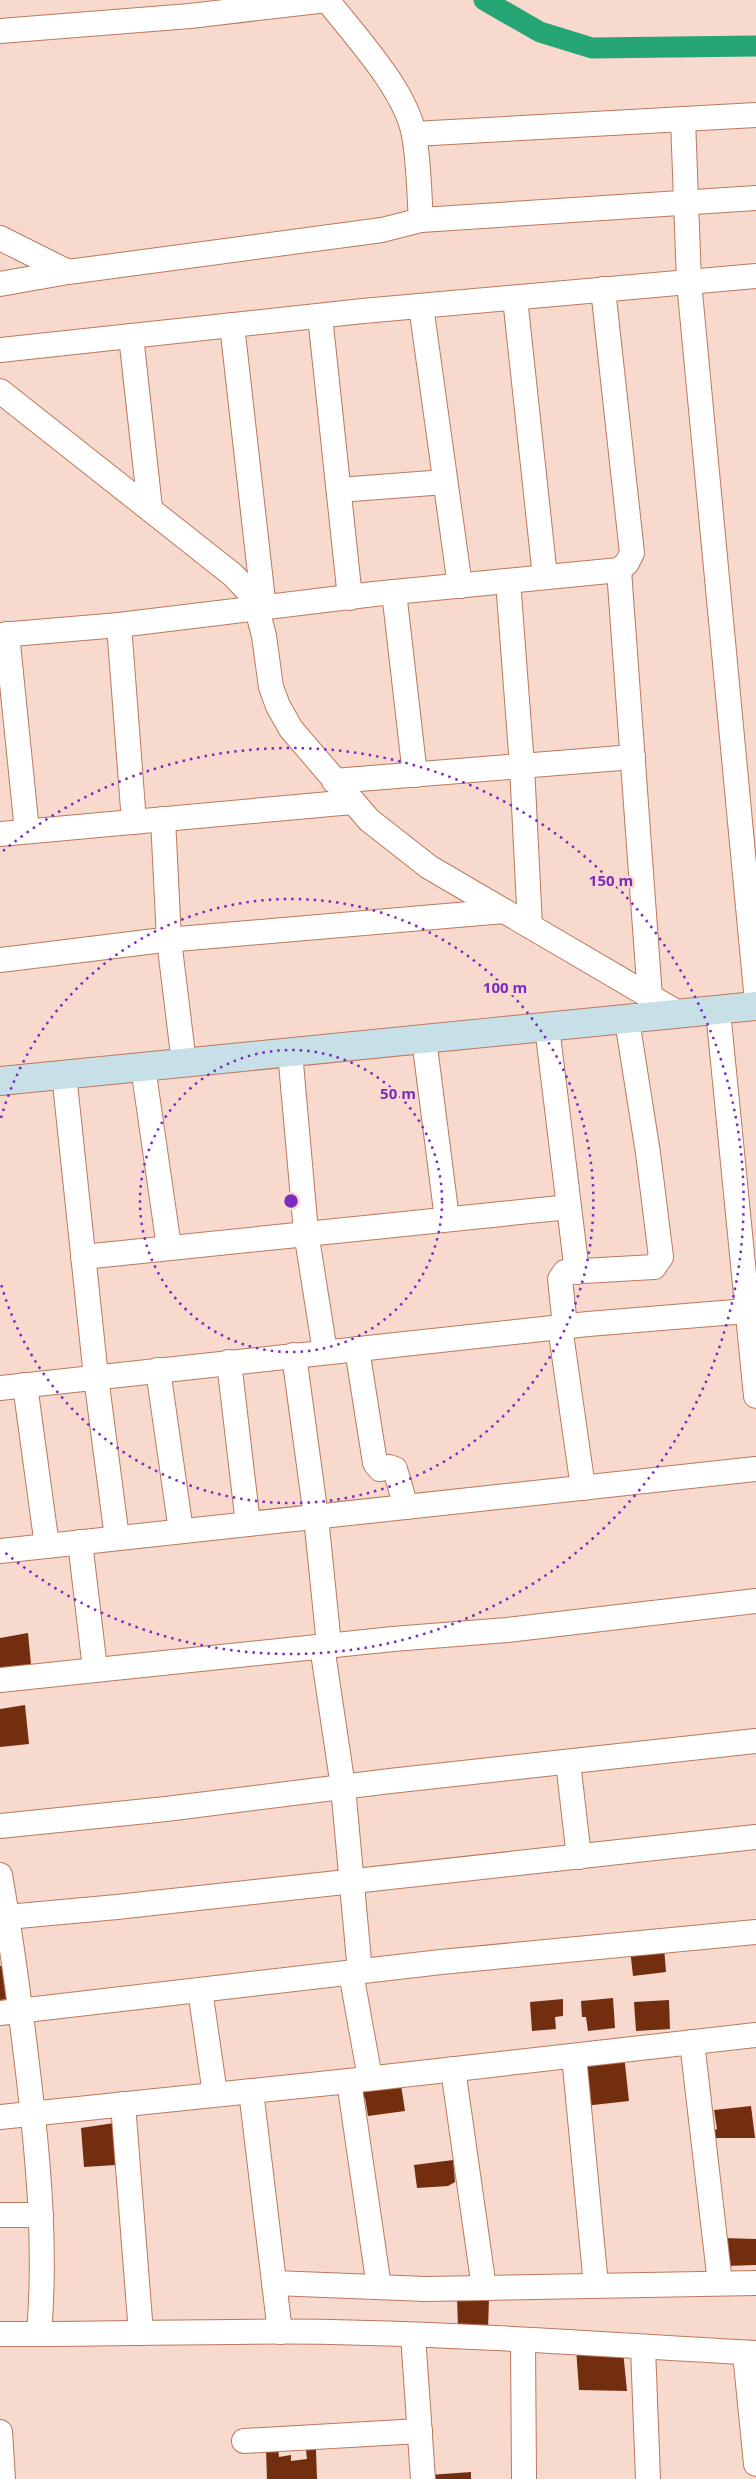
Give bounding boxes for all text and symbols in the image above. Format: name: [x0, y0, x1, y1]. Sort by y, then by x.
text: 150 m: [589, 870, 633, 890]
text: 100 m: [483, 977, 527, 997]
text: 50 m: [380, 1083, 416, 1103]
centre of rings: [282, 1192, 300, 1210]

